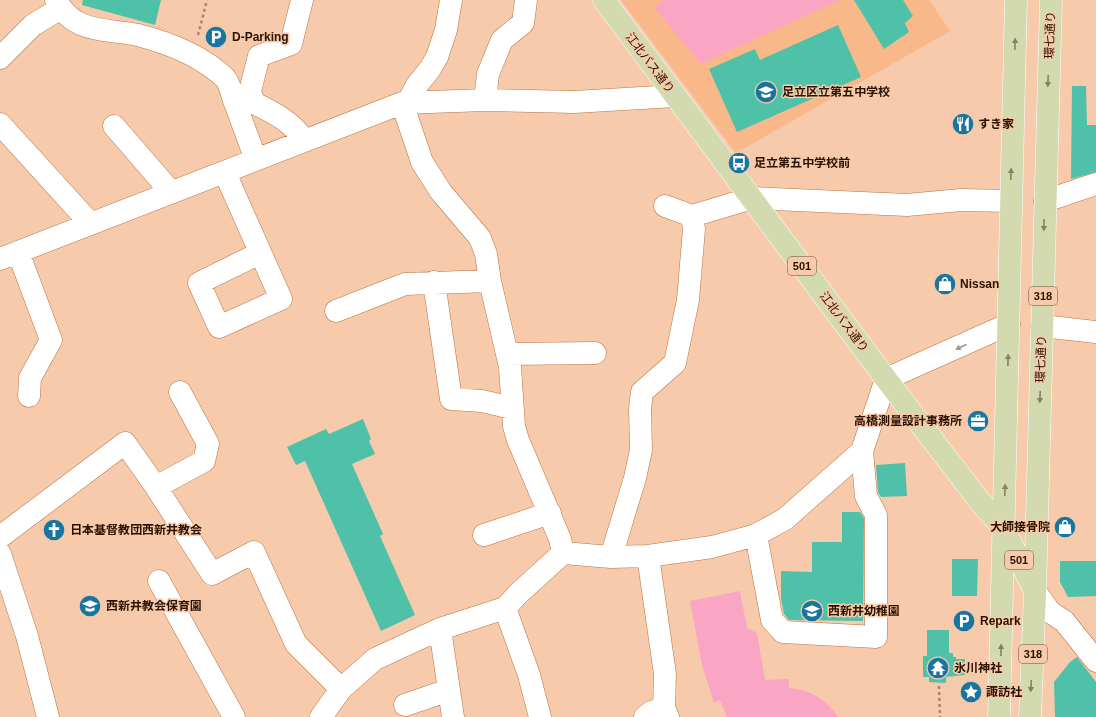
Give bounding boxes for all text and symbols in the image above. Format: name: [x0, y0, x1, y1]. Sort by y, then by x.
street label: 環七通り: [1042, 11, 1058, 59]
parking icon: D-Parking: [203, 24, 229, 50]
place label: D-Parking: [232, 30, 289, 44]
street label: 江北バス通り: [623, 30, 677, 96]
one-way arrow: [1012, 37, 1018, 50]
one-way arrow: [1045, 75, 1052, 87]
school or university icon: 足立区立第五中学校: [753, 79, 779, 105]
place label: 足立区立第五中学校: [782, 85, 890, 99]
restaurant icon: すき家: [950, 111, 976, 137]
place label: すき家: [978, 117, 1014, 131]
bus stop icon: 足立第五中学校前: [726, 150, 752, 176]
place label: 足立第五中学校前: [754, 156, 850, 170]
one-way arrow: [1008, 168, 1015, 180]
one-way arrow: [1041, 219, 1047, 232]
road number: 501: [788, 257, 816, 275]
shop icon: Nissan: [932, 271, 958, 297]
place label: Nissan: [960, 277, 999, 291]
road number: 318: [1029, 287, 1057, 305]
street label: 江北バス通り: [817, 289, 871, 355]
street label: 環七通り: [1033, 335, 1049, 383]
one-way arrow: [955, 344, 967, 350]
one-way arrow: [1005, 353, 1011, 366]
one-way arrow: [1037, 391, 1043, 404]
office icon: 高橋測量設計事務所: [965, 408, 991, 434]
place label: 高橋測量設計事務所: [854, 414, 962, 428]
one-way arrow: [1002, 483, 1008, 496]
shop icon: 大師接骨院: [1052, 514, 1078, 540]
church icon: 日本基督教団西新井教会: [41, 517, 67, 543]
place label: 大師接骨院: [990, 520, 1050, 534]
place label: 日本基督教団西新井教会: [70, 523, 202, 537]
road number: 501: [1005, 551, 1033, 569]
school or university icon: 西新井教会保育園: [77, 593, 103, 619]
school or university icon: 西新井幼稚園: [799, 598, 825, 624]
place label: 西新井教会保育園: [106, 599, 202, 613]
place label: 西新井幼稚園: [828, 604, 900, 618]
parking icon: Repark: [951, 608, 977, 634]
place label: Repark: [980, 614, 1021, 628]
one-way arrow: [998, 643, 1004, 656]
road number: 318: [1019, 645, 1047, 663]
temple icon: 氷川神社: [925, 655, 951, 681]
place label: 氷川神社: [954, 661, 1002, 675]
place icon: 諏訪社: [958, 679, 984, 705]
one-way arrow: [1028, 680, 1034, 693]
place label: 諏訪社: [986, 685, 1022, 699]

